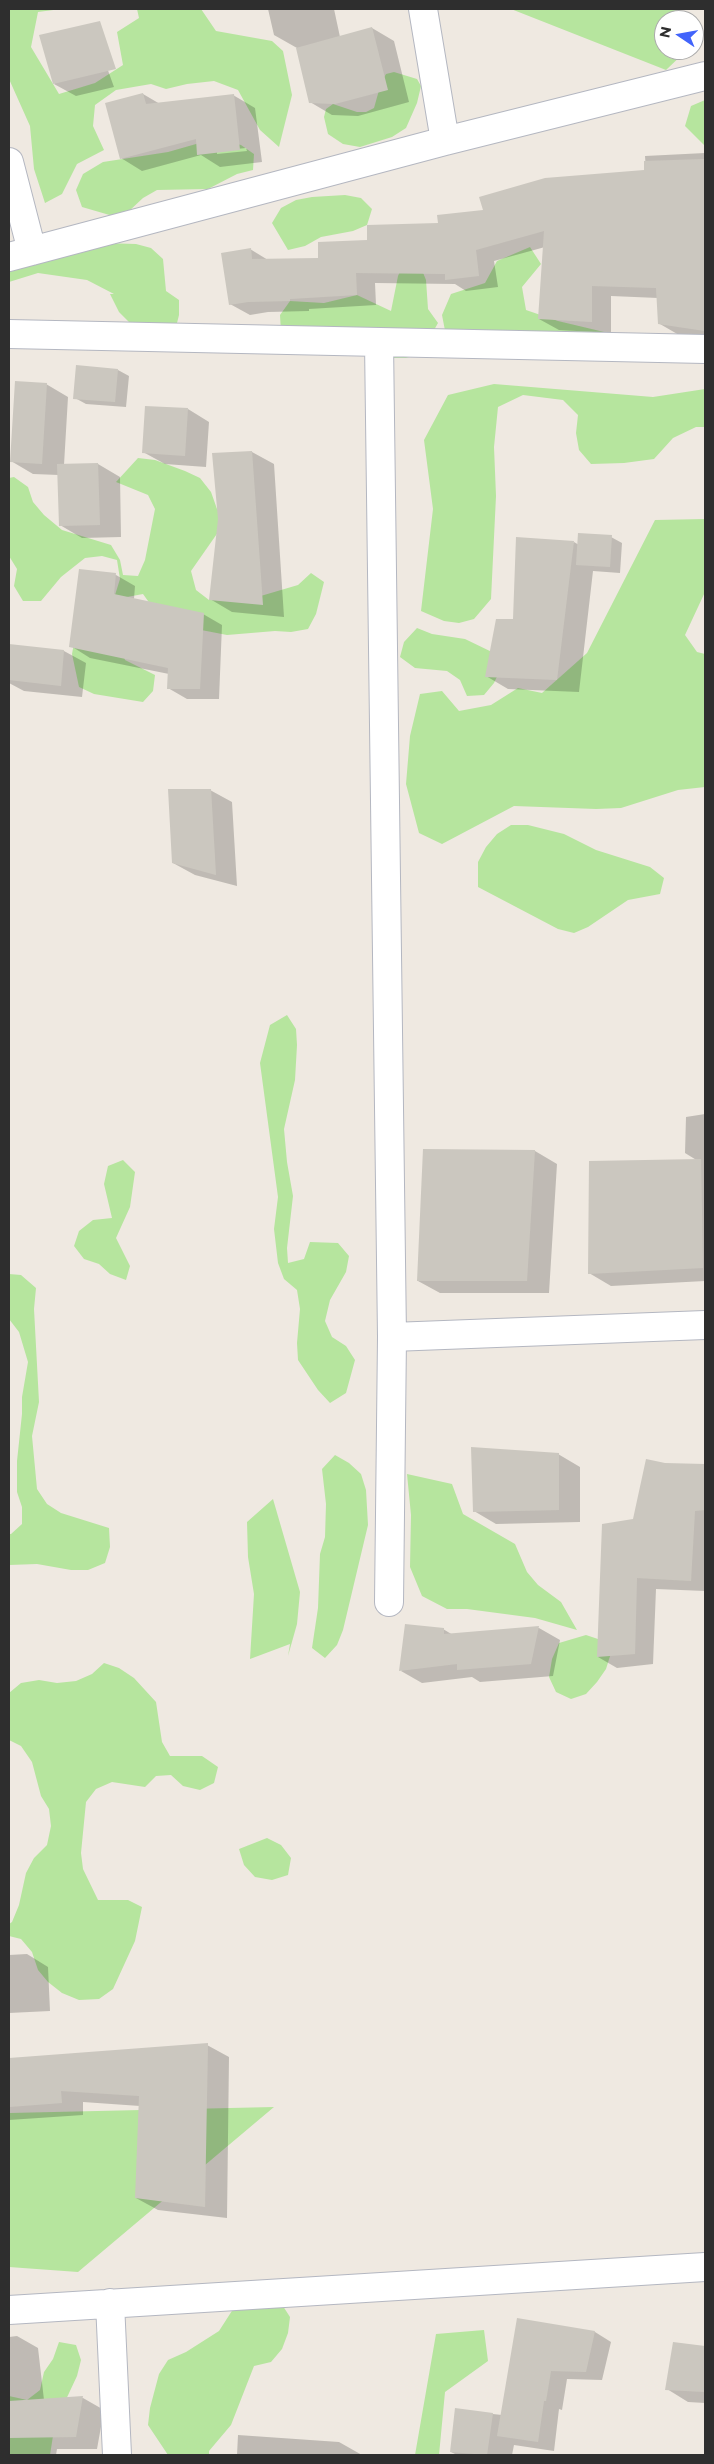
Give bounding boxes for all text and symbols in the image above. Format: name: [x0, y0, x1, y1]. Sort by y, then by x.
north arrow: [654, 10, 704, 60]
text: N: [655, 25, 675, 39]

